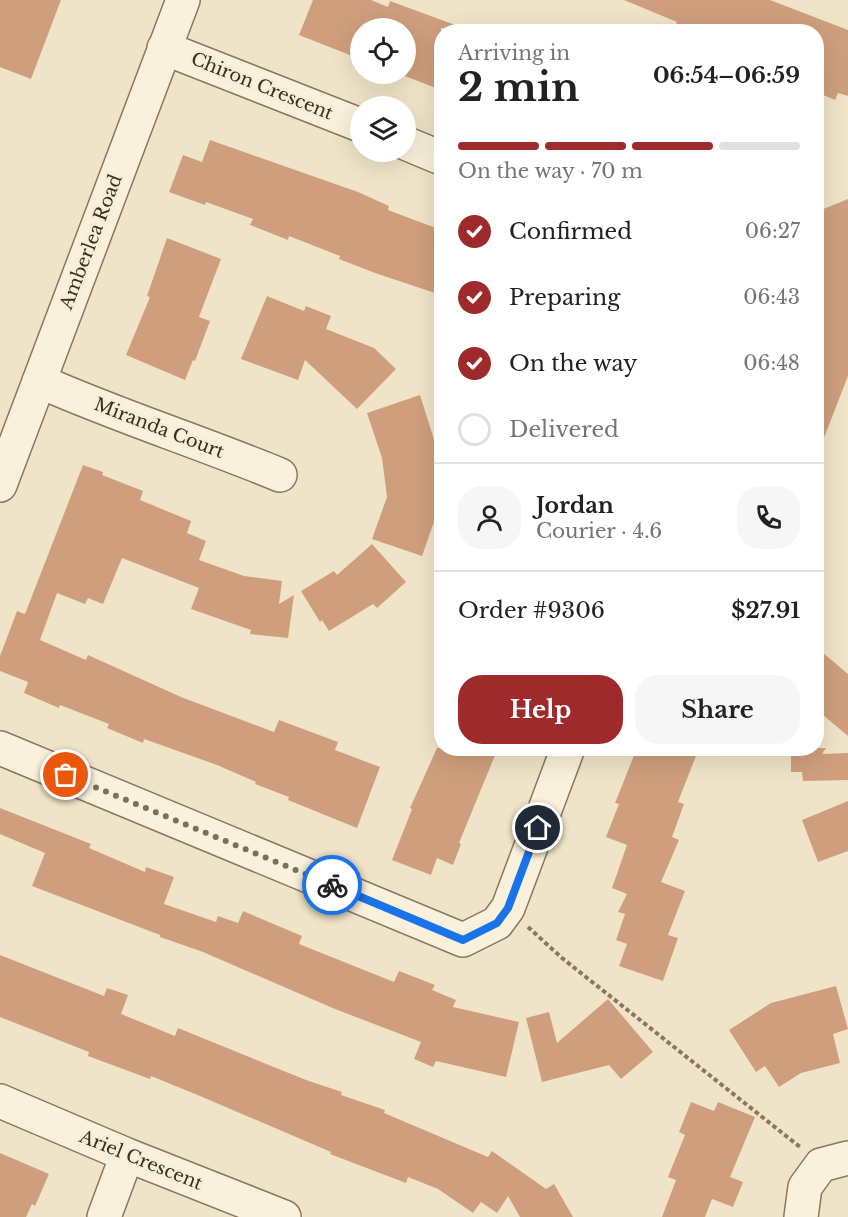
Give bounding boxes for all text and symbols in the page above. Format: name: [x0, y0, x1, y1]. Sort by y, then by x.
map controls: [350, 18, 416, 162]
button: locate: [350, 18, 416, 84]
text: Arriving in: [458, 41, 570, 65]
street label: Chiron Crescent: [188, 47, 336, 125]
text: 06:54–06:59: [653, 62, 800, 89]
text: 2 min: [458, 63, 579, 112]
button: layers: [350, 96, 416, 162]
text: On the way · 70 m: [458, 159, 643, 183]
street label: Amberlea Road: [55, 171, 127, 314]
icon: check: [458, 215, 491, 248]
text: Confirmed: [509, 218, 632, 245]
text: 06:27: [745, 219, 800, 243]
icon: check: [458, 281, 491, 314]
text: Preparing: [509, 284, 620, 311]
text: 06:43: [743, 285, 800, 309]
icon: check: [458, 347, 491, 380]
text: On the way: [509, 350, 637, 377]
text: 06:48: [743, 351, 800, 375]
street label: Miranda Court: [91, 393, 227, 463]
text: Delivered: [509, 416, 619, 443]
button: person: [458, 486, 521, 549]
button: phone: [737, 486, 800, 549]
text: Jordan: [536, 492, 614, 519]
text: Courier · 4.6: [536, 519, 662, 543]
text: Order #9306: [458, 597, 605, 624]
text: $27.91: [731, 597, 800, 624]
button: Help: [458, 675, 623, 744]
button: Share: [635, 675, 800, 744]
pin: [40, 749, 91, 800]
icon: bag: [49, 758, 82, 791]
pin: [512, 802, 563, 853]
icon: home: [521, 811, 554, 844]
courier: [302, 855, 362, 915]
icon: bike: [316, 869, 349, 902]
street label: Ariel Crescent: [75, 1125, 206, 1195]

